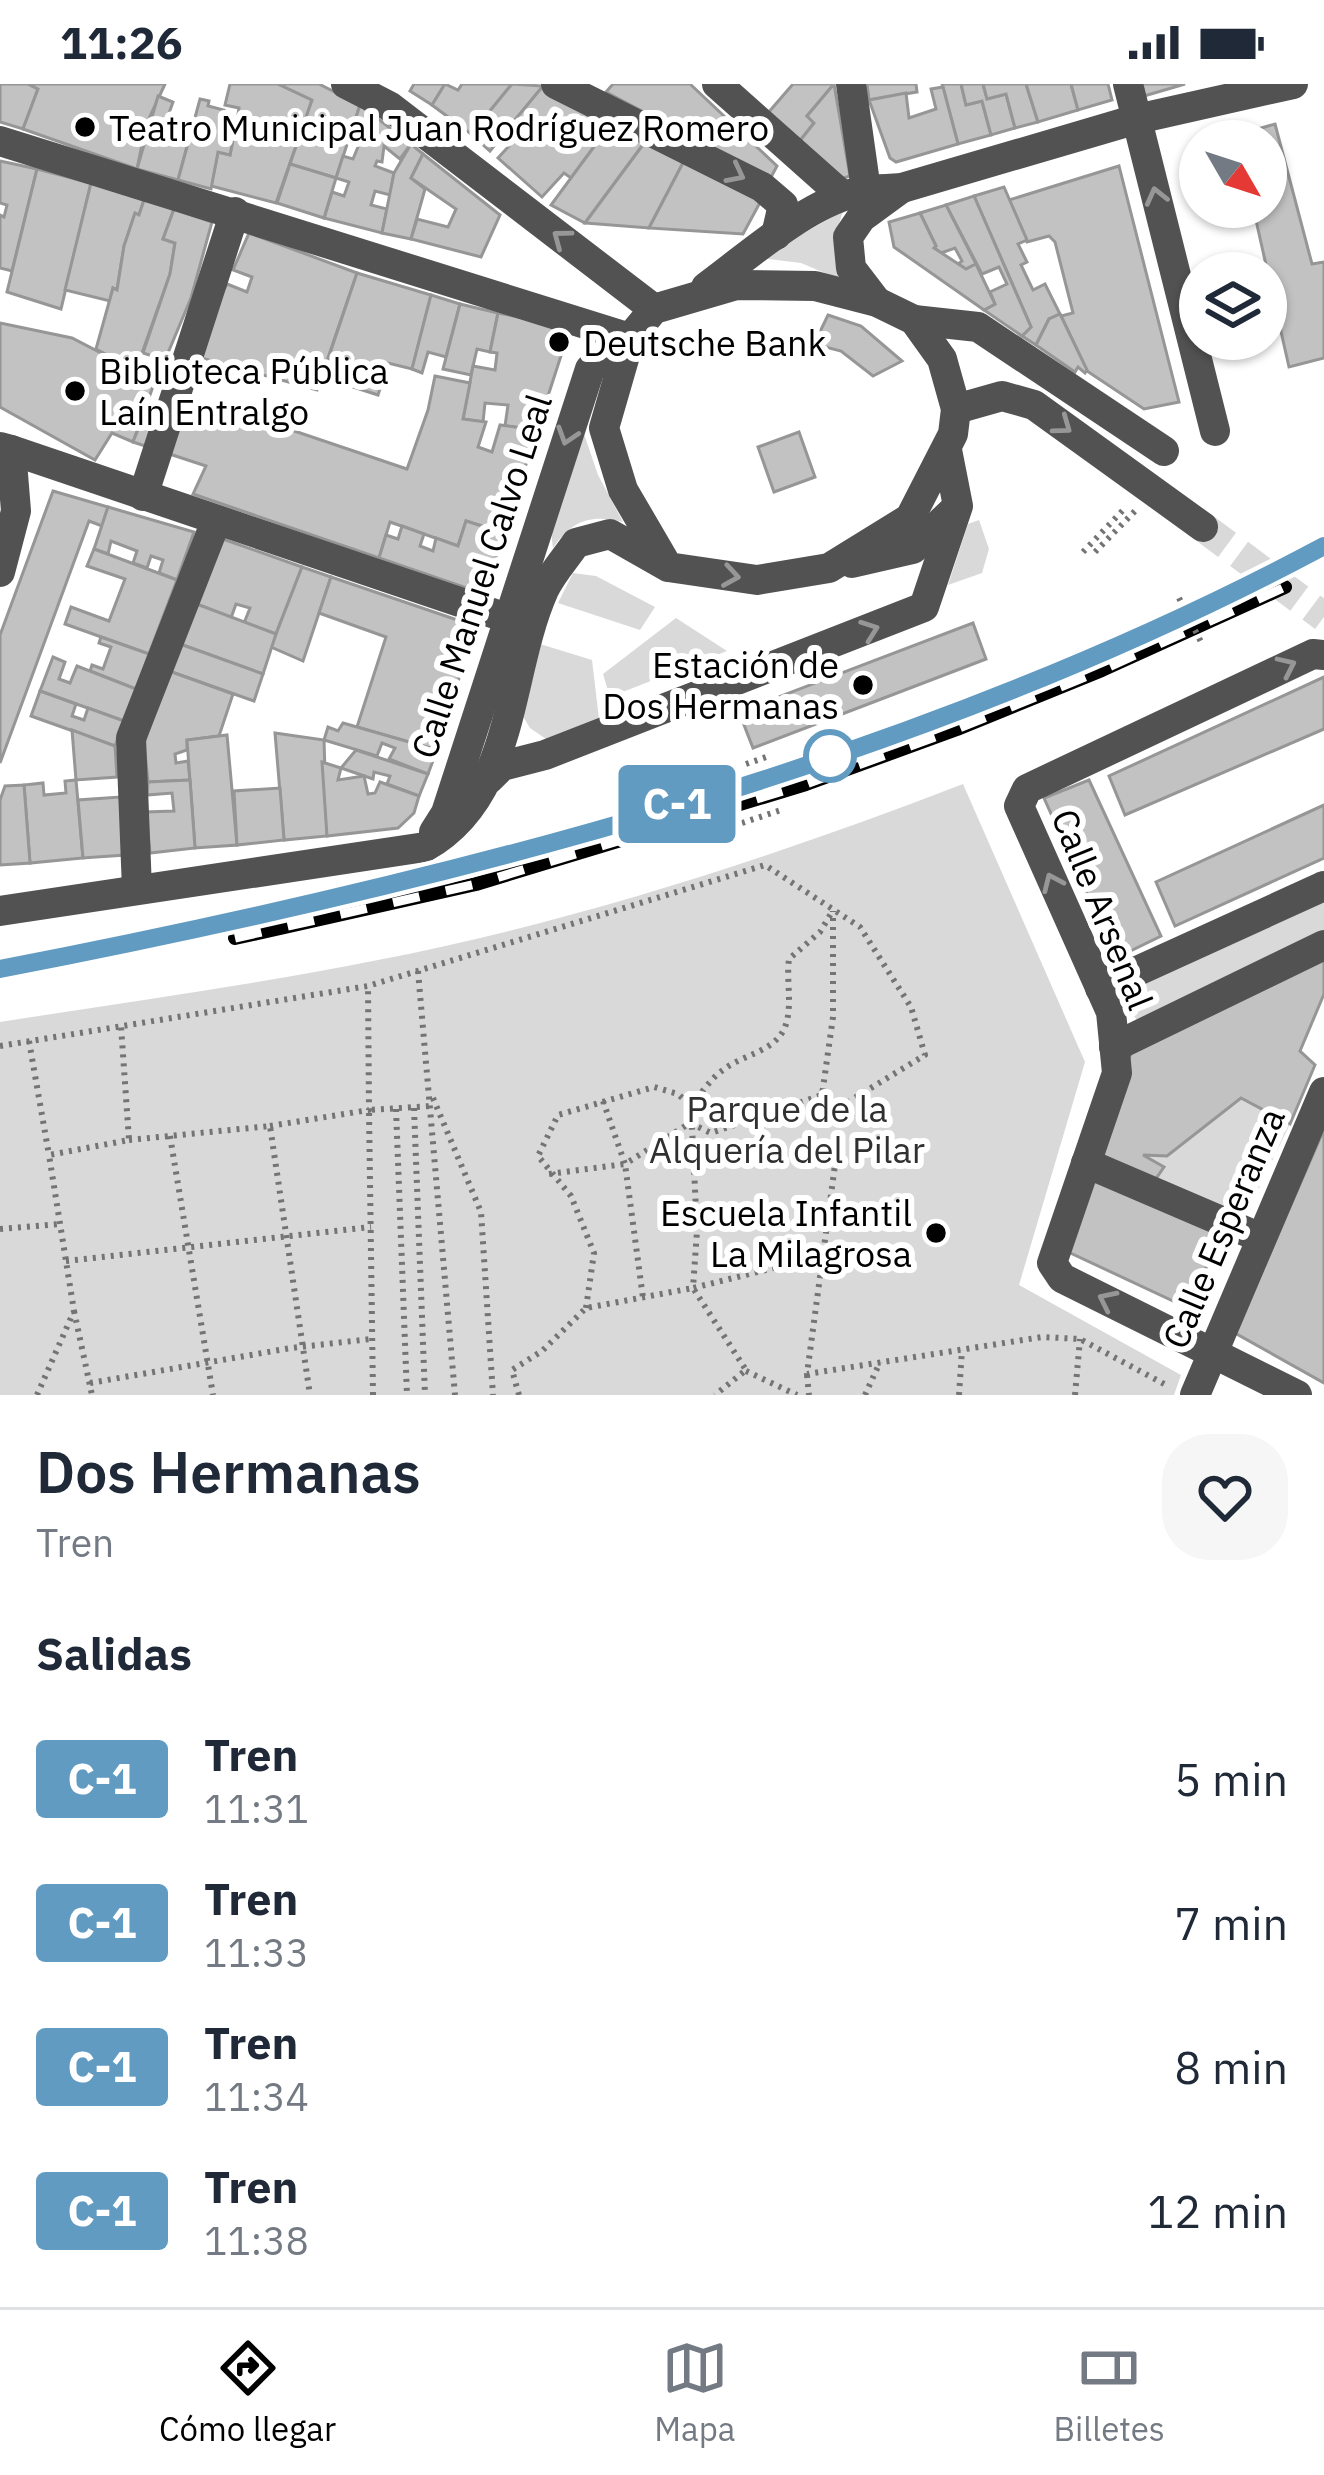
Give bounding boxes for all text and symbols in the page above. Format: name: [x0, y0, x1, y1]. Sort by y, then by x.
text: 11:26: [60, 13, 183, 71]
place label: Teatro Municipal Juan Rodríguez Romero: [109, 104, 769, 151]
marker: Teatro Municipal Juan Rodríguez Romero: [72, 114, 98, 140]
north arrow: [1179, 120, 1287, 228]
map controls: [1179, 120, 1287, 360]
one-way arrow: [724, 159, 745, 183]
one-way arrow: [1145, 186, 1170, 206]
one-way arrow: [553, 231, 575, 253]
button: layers: [1179, 252, 1287, 360]
place label: Deutsche Bank: [583, 319, 827, 366]
marker: Deutsche Bank: [546, 329, 572, 355]
place label: Biblioteca Pública Laín Entralgo: [99, 347, 389, 435]
marker: Biblioteca Pública Laín Entralgo: [62, 378, 88, 404]
street label: Calle Manuel Calvo Leal: [400, 388, 562, 764]
one-way arrow: [1050, 412, 1072, 434]
one-way arrow: [557, 425, 582, 446]
one-way arrow: [721, 562, 740, 588]
one-way arrow: [858, 620, 879, 644]
place label: Estación de Dos Hermanas: [602, 641, 839, 729]
one-way arrow: [1275, 657, 1296, 681]
marker: Estación de Dos Hermanas: [850, 672, 876, 698]
unlabelled marker: [805, 731, 855, 781]
line badge: C-1: [608, 765, 746, 843]
text: C-1: [642, 776, 712, 831]
street label: Calle Arsenal: [1041, 802, 1165, 1016]
one-way arrow: [1043, 873, 1067, 894]
park label: Parque de la Alquería del Pilar: [649, 1085, 925, 1173]
street label: Calle Esperanza: [1151, 1100, 1295, 1356]
place label: Escuela Infantil La Milagrosa: [660, 1189, 912, 1277]
marker: Escuela Infantil La Milagrosa: [923, 1220, 949, 1246]
one-way arrow: [1098, 1291, 1119, 1314]
button: heart: [1162, 1434, 1288, 1560]
text: Dos Hermanas: [36, 1435, 421, 1509]
text: Tren: [36, 1517, 114, 1568]
text: Salidas: [36, 1624, 192, 1682]
text: Tren: [204, 1725, 298, 1783]
text: 5 min: [1174, 1750, 1288, 1808]
text: C-1: [67, 1751, 137, 1806]
text: 11:31: [204, 1783, 309, 1834]
text: Tren: [204, 1869, 298, 1927]
text: 7 min: [1174, 1894, 1288, 1952]
text: C-1: [67, 1895, 137, 1950]
text: 11:33: [204, 1927, 309, 1978]
text: Tren: [204, 2013, 298, 2071]
text: 8 min: [1174, 2038, 1288, 2096]
text: C-1: [67, 2039, 137, 2094]
text: 11:34: [204, 2071, 309, 2122]
text: Tren: [204, 2157, 298, 2215]
text: 12 min: [1147, 2182, 1288, 2240]
text: C-1: [67, 2183, 137, 2238]
text: 11:38: [204, 2215, 309, 2266]
tab: Cómo llegar: [159, 2335, 336, 2450]
tab: Mapa: [654, 2335, 735, 2450]
tab: Billetes: [1054, 2335, 1165, 2450]

